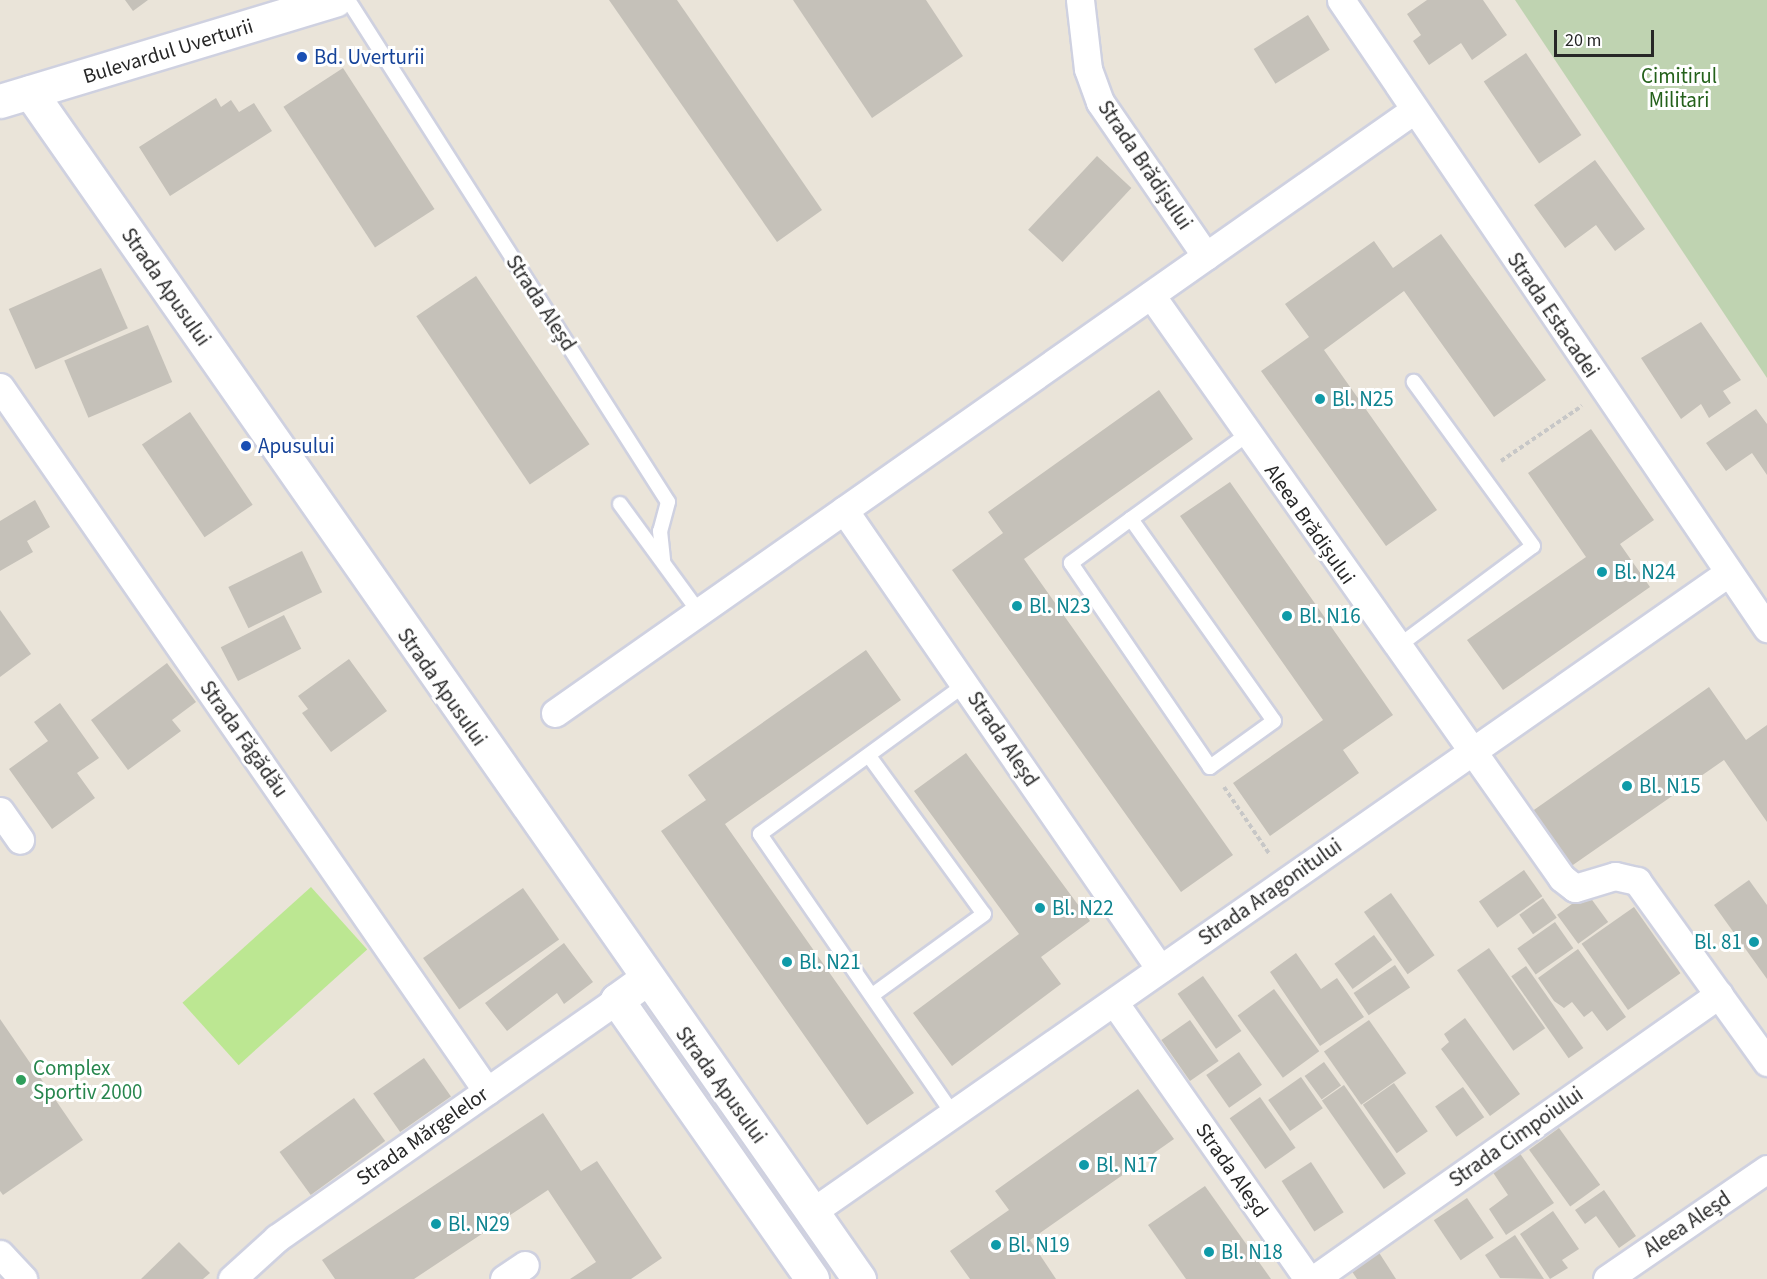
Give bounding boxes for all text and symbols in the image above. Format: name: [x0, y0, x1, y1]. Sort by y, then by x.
street label: Bulevardul Uverturii: [80, 13, 256, 89]
scale bar: [1557, 18, 1658, 56]
text: 20 m: [1565, 28, 1601, 53]
place label: Bd. Uverturii: [314, 44, 425, 70]
marker: Bd. Uverturii: [295, 50, 309, 64]
park label: Cimitirul Militari: [1641, 63, 1717, 113]
street label: Strada Brădișului: [1093, 96, 1197, 234]
street label: Strada Apusului: [116, 223, 216, 351]
street label: Strada Estacadei: [1502, 248, 1604, 382]
street label: Strada Aleșd: [501, 250, 581, 356]
place label: Bl. N25: [1332, 386, 1394, 412]
marker: Bl. N25: [1313, 392, 1327, 406]
place label: Apusului: [258, 433, 335, 459]
marker: Apusului: [239, 439, 253, 453]
street label: Aleea Brădișului: [1259, 459, 1361, 589]
place label: Bl. N24: [1614, 559, 1676, 585]
marker: Bl. N24: [1595, 565, 1609, 579]
place label: Bl. N23: [1029, 593, 1091, 619]
marker: Bl. N23: [1010, 599, 1024, 613]
place label: Bl. N16: [1299, 603, 1361, 629]
marker: Bl. N16: [1280, 609, 1294, 623]
street label: Strada Apusului: [392, 623, 492, 751]
street label: Strada Făgădău: [195, 676, 293, 802]
street label: Strada Aleșd: [962, 687, 1044, 791]
place label: Bl. N15: [1639, 773, 1701, 799]
marker: Bl. N15: [1620, 779, 1634, 793]
street label: Strada Aragonitului: [1193, 833, 1347, 951]
place label: Bl. N22: [1052, 895, 1114, 921]
marker: Bl. N22: [1033, 901, 1047, 915]
place label: Bl. 81: [1694, 929, 1742, 955]
marker: Bl. 81: [1747, 935, 1761, 949]
place label: Bl. N21: [799, 949, 861, 975]
marker: Bl. N21: [780, 955, 794, 969]
street label: Strada Apusului: [670, 1022, 772, 1148]
place label: Complex Sportiv 2000: [33, 1055, 143, 1105]
marker: Complex Sportiv 2000: [14, 1073, 28, 1087]
street label: Strada Mărgelelor: [351, 1081, 493, 1191]
street label: Strada Cimpoiului: [1444, 1081, 1588, 1193]
street label: Strada Aleșd: [1190, 1118, 1274, 1222]
place label: Bl. N17: [1096, 1152, 1158, 1178]
marker: Bl. N17: [1077, 1158, 1091, 1172]
street label: Aleea Aleșd: [1639, 1186, 1735, 1262]
place label: Bl. N29: [448, 1211, 510, 1237]
marker: Bl. N29: [429, 1217, 443, 1231]
place label: Bl. N19: [1008, 1232, 1070, 1258]
marker: Bl. N19: [989, 1238, 1003, 1252]
place label: Bl. N18: [1221, 1239, 1283, 1265]
marker: Bl. N18: [1202, 1245, 1216, 1259]

